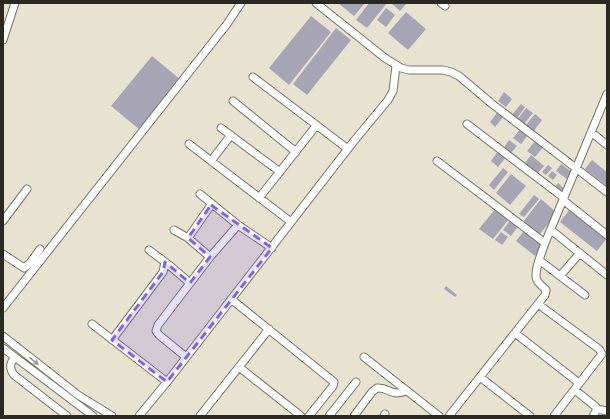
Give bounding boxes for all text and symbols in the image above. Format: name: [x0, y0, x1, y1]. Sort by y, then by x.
one-way arrow: [28, 356, 39, 365]

